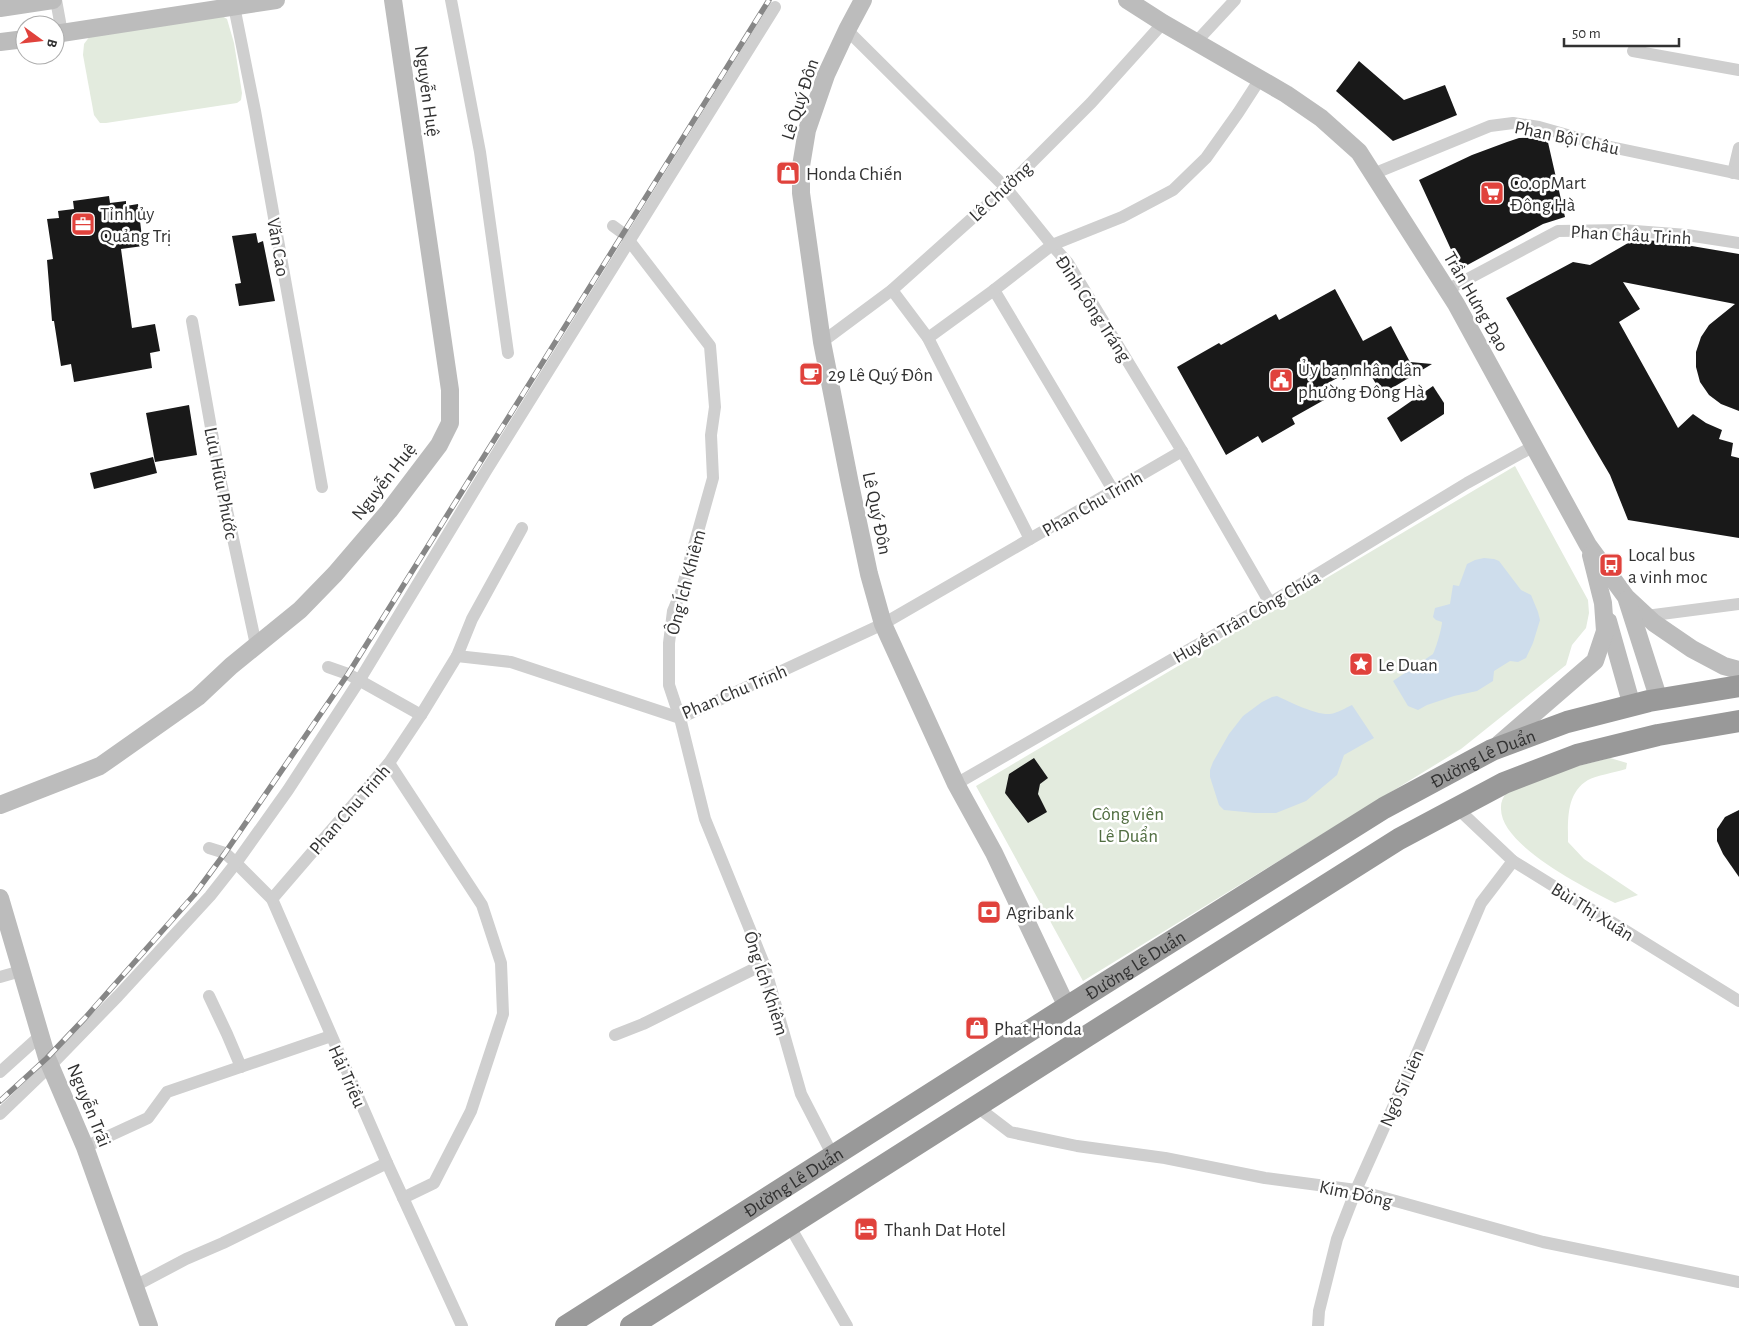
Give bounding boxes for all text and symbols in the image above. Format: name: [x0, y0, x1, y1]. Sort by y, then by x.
north arrow: [15, 15, 65, 65]
scale bar: [1564, 15, 1679, 47]
text: 50 m: [1572, 26, 1601, 41]
text: B: [44, 37, 59, 49]
street label: Nguyễn Huệ: [411, 44, 443, 138]
street label: Lê Quý Đôn: [778, 56, 822, 142]
street label: Phan Bội Châu: [1513, 118, 1621, 159]
street label: Lê Chưởng: [966, 158, 1037, 226]
shop icon: Honda Chiến: [775, 160, 801, 186]
place label: Honda Chiến: [806, 165, 902, 184]
place label: Co.opMart Đông Hà: [1510, 174, 1586, 215]
supermarket icon: Co.opMart Đông Hà: [1479, 180, 1505, 206]
place label: Tỉnh ủy Quảng Trị: [100, 205, 171, 246]
office icon: Tỉnh ủy Quảng Trị: [70, 211, 96, 237]
street label: Văn Cao: [263, 216, 292, 278]
street label: Phan Châu Trinh: [1570, 223, 1692, 248]
street label: Trần Hưng Đạo: [1440, 249, 1512, 355]
street label: Đinh Công Tráng: [1051, 252, 1135, 366]
place label: Ủy ban nhân dân phường Đông Hà: [1298, 359, 1425, 402]
cafe icon: 29 Lê Quý Đôn: [798, 361, 824, 387]
place label: 29 Lê Quý Đôn: [828, 366, 933, 385]
public building icon: Ủy ban nhân dân phường Đông Hà: [1268, 367, 1294, 393]
street label: Lưu Hữu Phước: [200, 426, 241, 541]
street label: Nguyễn Huệ: [348, 439, 420, 524]
street label: Phan Chu Trinh: [1039, 468, 1146, 541]
street label: Lê Quý Đôn: [858, 470, 895, 556]
street label: Ông Ích Khiêm: [661, 527, 710, 637]
place label: Local bus a vinh moc: [1628, 546, 1707, 587]
bus stop icon: Local bus a vinh moc: [1598, 552, 1624, 578]
street label: Huyền Trân Công Chúa: [1170, 567, 1324, 667]
place icon: Le Duan: [1348, 651, 1374, 677]
place label: Le Duan: [1378, 656, 1438, 675]
street label: Phan Chu Trinh: [679, 662, 790, 723]
street label: Đường Lê Duẩn: [1427, 727, 1538, 792]
street label: Phan Chu Trinh: [306, 761, 394, 859]
park label: Công viên Lê Duẩn: [1092, 805, 1164, 846]
street label: Bùi Thị Xuân: [1548, 879, 1637, 945]
bank icon: Agribank: [976, 899, 1002, 925]
place label: Agribank: [1006, 904, 1074, 923]
street label: Đường Lê Duẩn: [1082, 927, 1189, 1004]
street label: Ông Ích Khiêm: [740, 928, 793, 1038]
shop icon: Phat Honda: [964, 1015, 990, 1041]
place label: Phat Honda: [994, 1020, 1082, 1039]
street label: Hải Triều: [324, 1042, 369, 1111]
street label: Ngô Sĩ Liên: [1377, 1047, 1428, 1130]
street label: Nguyễn Trãi: [63, 1061, 115, 1150]
street label: Đường Lê Duẩn: [740, 1144, 847, 1222]
street label: Kim Đồng: [1317, 1177, 1395, 1212]
hotel icon: Thanh Dat Hotel: [853, 1216, 879, 1242]
place label: Thanh Dat Hotel: [884, 1221, 1006, 1240]

